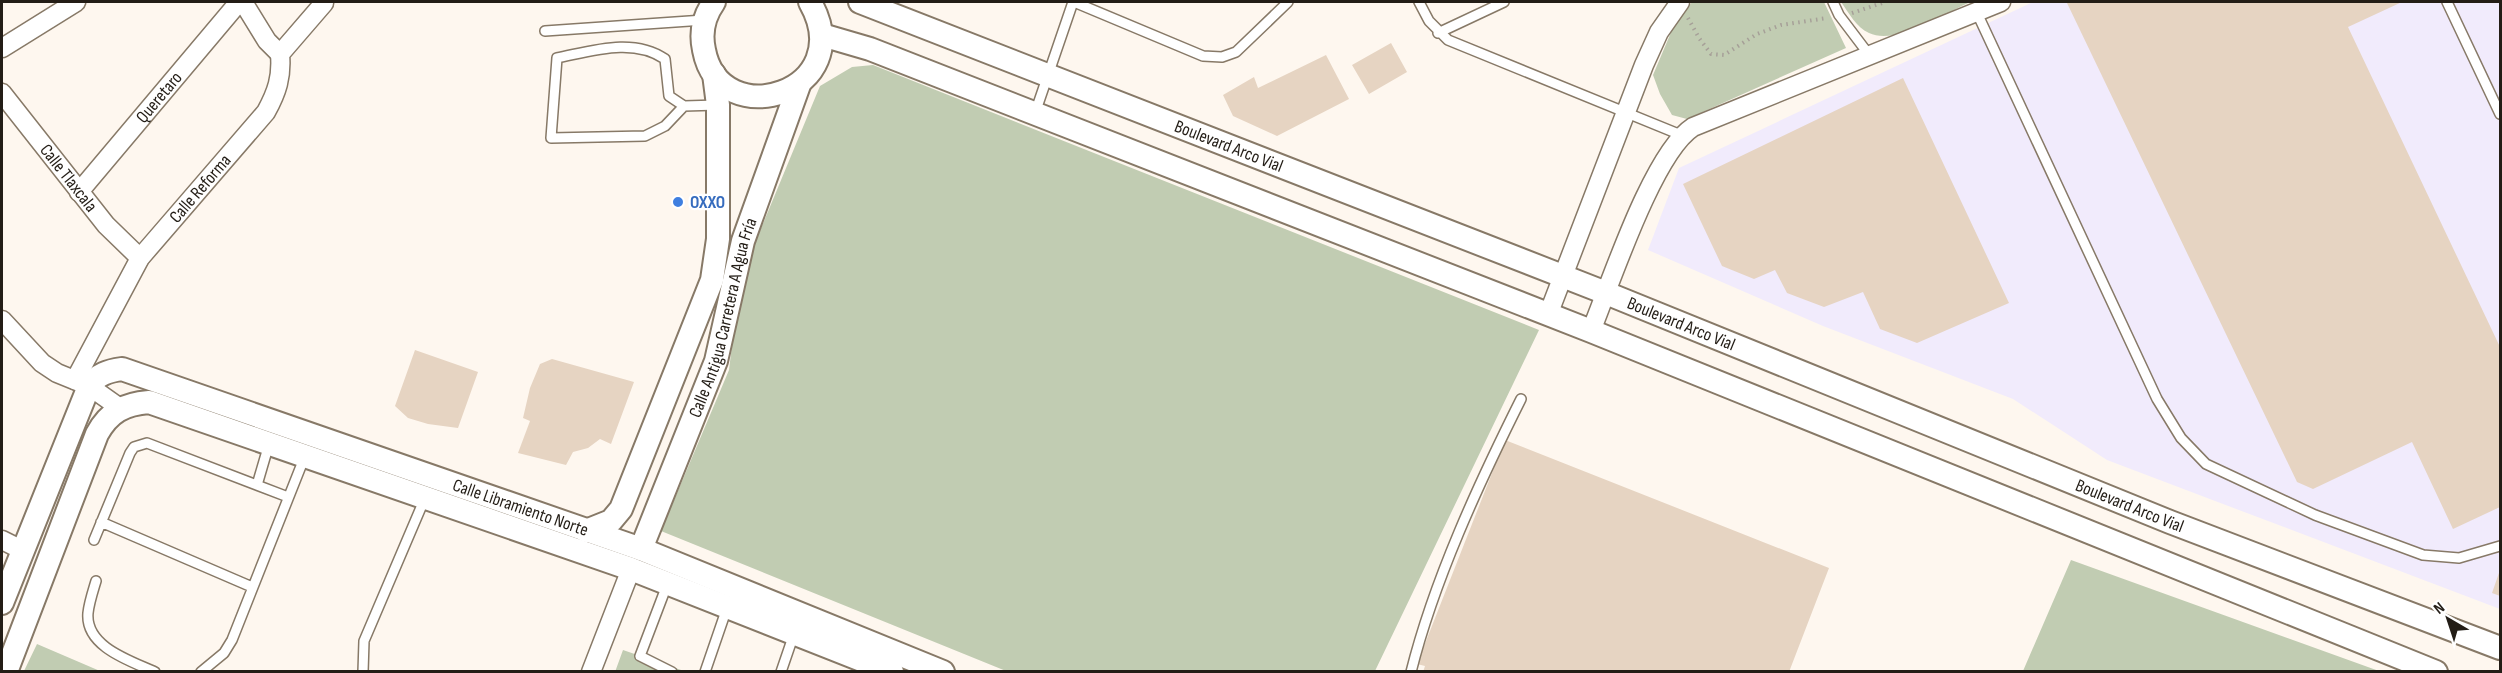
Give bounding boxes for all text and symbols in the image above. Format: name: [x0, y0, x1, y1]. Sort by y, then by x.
street label: Queretaro: [131, 67, 186, 127]
street label: Boulevard Arco Vial: [1172, 115, 1286, 177]
street label: Calle Tlaxcala: [36, 140, 102, 216]
street label: Calle Reforma: [165, 150, 235, 227]
place label: OXXO: [690, 192, 725, 213]
marker: OXXO: [671, 195, 685, 209]
street label: Calle Antigua Carretera A Agua Fría: [684, 215, 761, 420]
street label: Boulevard Arco Vial: [1624, 292, 1738, 355]
street label: Calle Libramiento Norte: [450, 474, 591, 540]
street label: Boulevard Arco Vial: [2073, 474, 2187, 537]
north arrow: [2418, 589, 2478, 649]
text: N: [2430, 598, 2449, 619]

